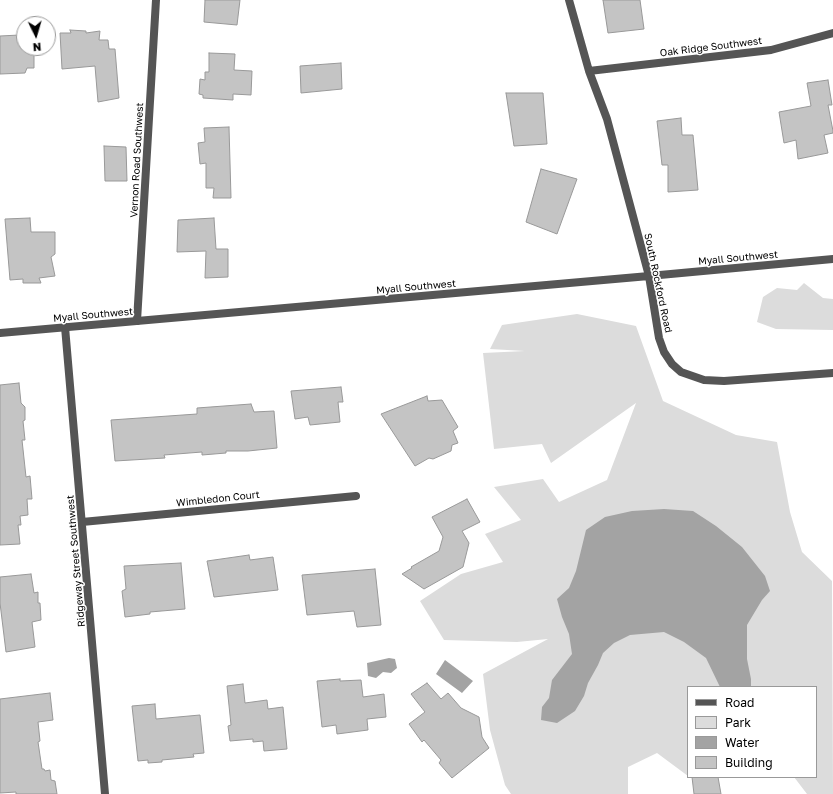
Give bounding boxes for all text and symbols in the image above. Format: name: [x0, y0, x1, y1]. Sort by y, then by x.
north arrow: [16, 16, 56, 56]
street label: Oak Ridge Southwest: [659, 35, 763, 59]
text: N: [32, 41, 42, 54]
street label: Vernon Road Southwest: [128, 102, 146, 218]
street label: South Rockford Road: [642, 232, 674, 334]
street label: Myall Southwest: [698, 249, 778, 267]
street label: Myall Southwest: [376, 278, 456, 296]
street label: Myall Southwest: [53, 306, 133, 324]
street label: Wimbledon Court: [176, 489, 260, 509]
street label: Ridgeway Street Southwest: [64, 494, 88, 628]
legend: [687, 686, 817, 778]
text: Road: [725, 695, 754, 710]
text: Park: [725, 715, 751, 730]
text: Water: [725, 735, 759, 750]
text: Building: [725, 755, 773, 770]

